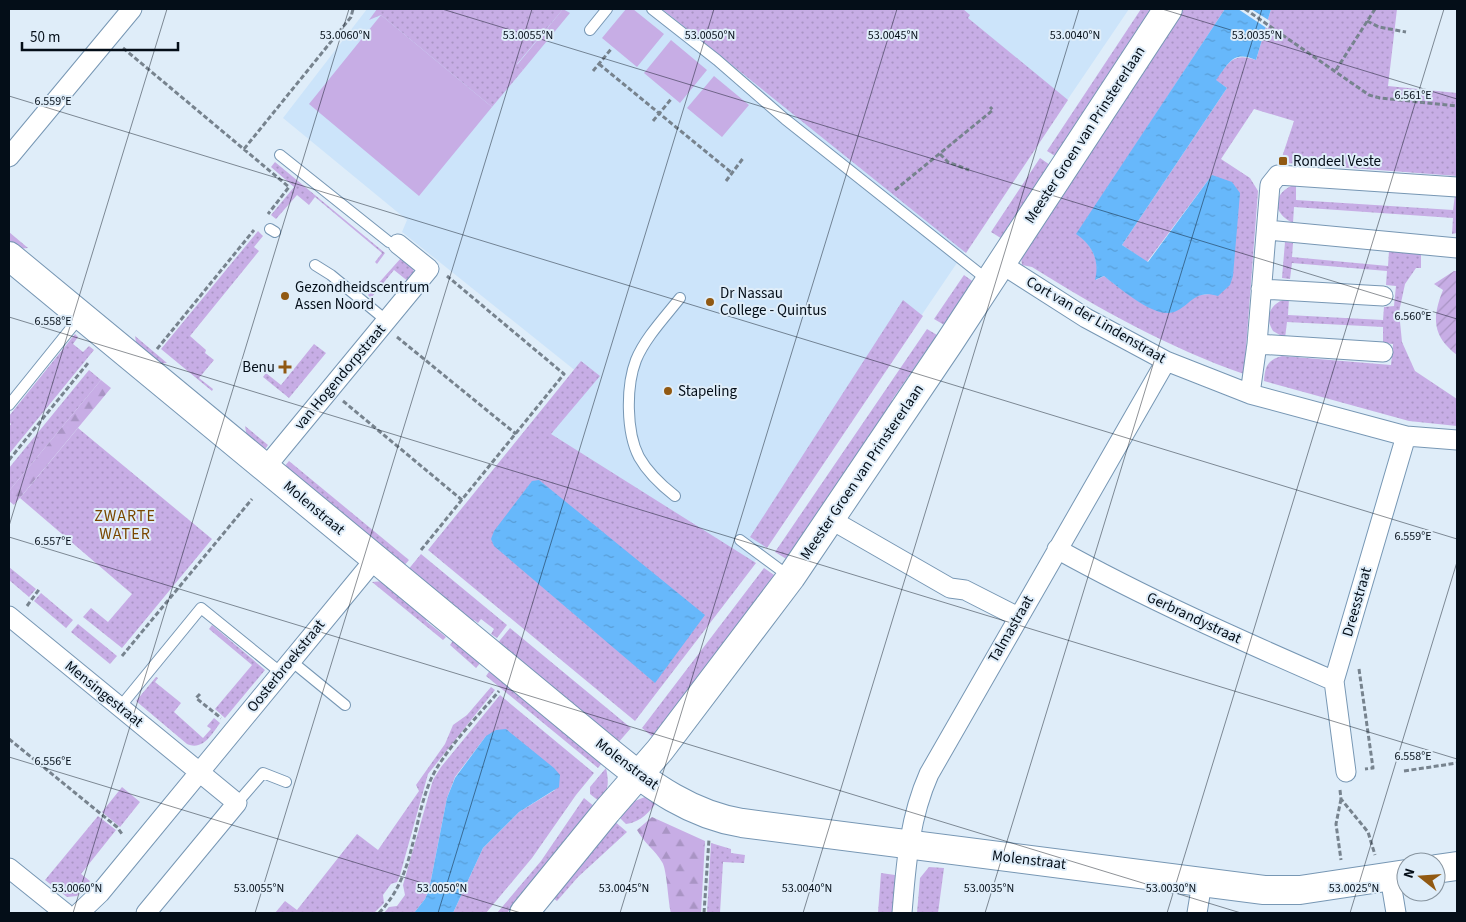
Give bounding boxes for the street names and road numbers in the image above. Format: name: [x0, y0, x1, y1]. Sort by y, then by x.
street label: Meester Groen van Prinstererlaan: [1020, 42, 1150, 228]
street label: Cort van der Lindenstraat: [1022, 271, 1170, 369]
street label: van Hogendorpstraat: [289, 320, 391, 434]
street label: Meester Groen van Prinstererlaan: [795, 380, 929, 564]
street label: Molenstraat: [279, 476, 349, 540]
street label: Dreesstraat: [1337, 565, 1377, 639]
street label: Gerbrandystraat: [1143, 587, 1245, 649]
street label: Talmastraat: [983, 592, 1039, 666]
street label: Oosterbroekstraat: [242, 615, 330, 717]
street label: Mensingestraat: [60, 656, 148, 732]
street label: Molenstraat: [591, 733, 663, 795]
street label: Molenstraat: [991, 845, 1067, 875]

